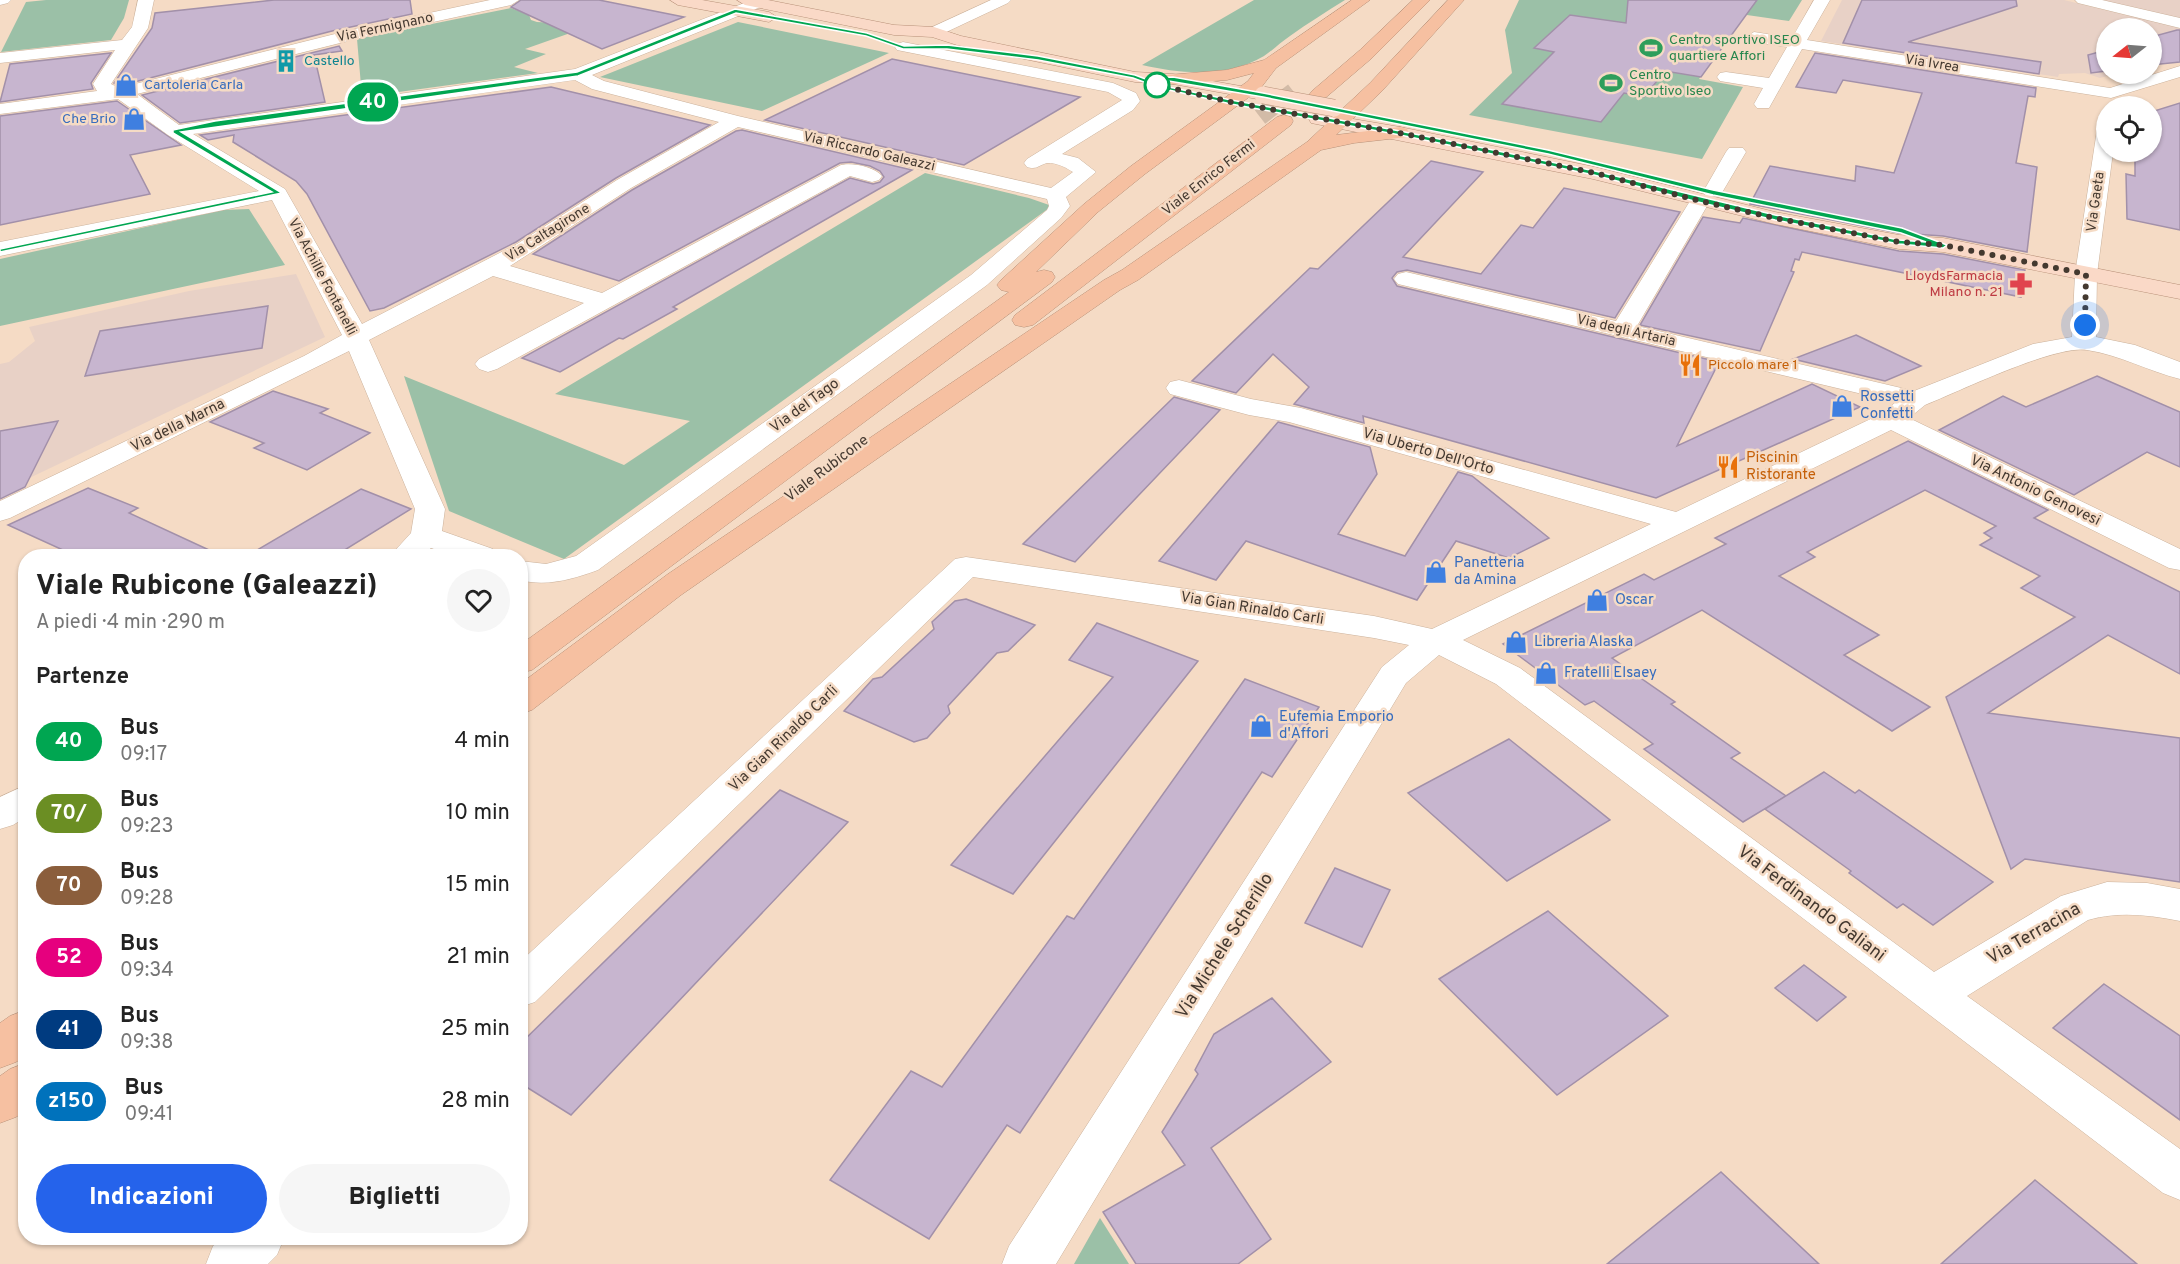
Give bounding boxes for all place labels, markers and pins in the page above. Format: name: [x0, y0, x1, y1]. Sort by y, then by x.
place label: Centro sportivo ISEO quartiere Affori: [1669, 32, 1800, 65]
sports icon: Centro sportivo ISEO quartiere Affori: [1638, 35, 1664, 61]
building icon: Castello: [273, 48, 299, 74]
place label: Castello: [304, 53, 355, 70]
place label: Centro Sportivo Iseo: [1629, 67, 1712, 100]
sports icon: Centro Sportivo Iseo: [1598, 70, 1624, 96]
shop icon: Cartoleria Carla: [113, 72, 139, 98]
unlabelled marker: [1144, 72, 1170, 98]
place label: Cartoleria Carla: [144, 77, 243, 94]
shop icon: Che Brio: [121, 106, 147, 132]
place label: Che Brio: [62, 111, 116, 128]
place label: LloydsFarmacia Milano n. 21: [1905, 268, 2003, 301]
pharmacy icon: LloydsFarmacia Milano n. 21: [2008, 271, 2034, 297]
restaurant icon: Piccolo mare 1: [1677, 352, 1703, 378]
place label: Piccolo mare 1: [1708, 357, 1798, 374]
place label: Rossetti Confetti: [1860, 388, 1914, 424]
shop icon: Rossetti Confetti: [1829, 393, 1855, 419]
place label: Piscinin Ristorante: [1746, 449, 1816, 485]
restaurant icon: Piscinin Ristorante: [1715, 454, 1741, 480]
place label: Panetteria da Amina: [1454, 554, 1524, 590]
shop icon: Panetteria da Amina: [1423, 559, 1449, 585]
shop icon: Oscar: [1584, 587, 1610, 613]
place label: Oscar: [1615, 591, 1654, 610]
shop icon: Libreria Alaska: [1503, 629, 1529, 655]
place label: Libreria Alaska: [1534, 633, 1633, 652]
shop icon: Fratelli Elsaey: [1533, 660, 1559, 686]
place label: Fratelli Elsaey: [1564, 664, 1657, 683]
place label: Eufemia Emporio d'Affori: [1279, 708, 1394, 744]
shop icon: Eufemia Emporio d'Affori: [1248, 713, 1274, 739]

